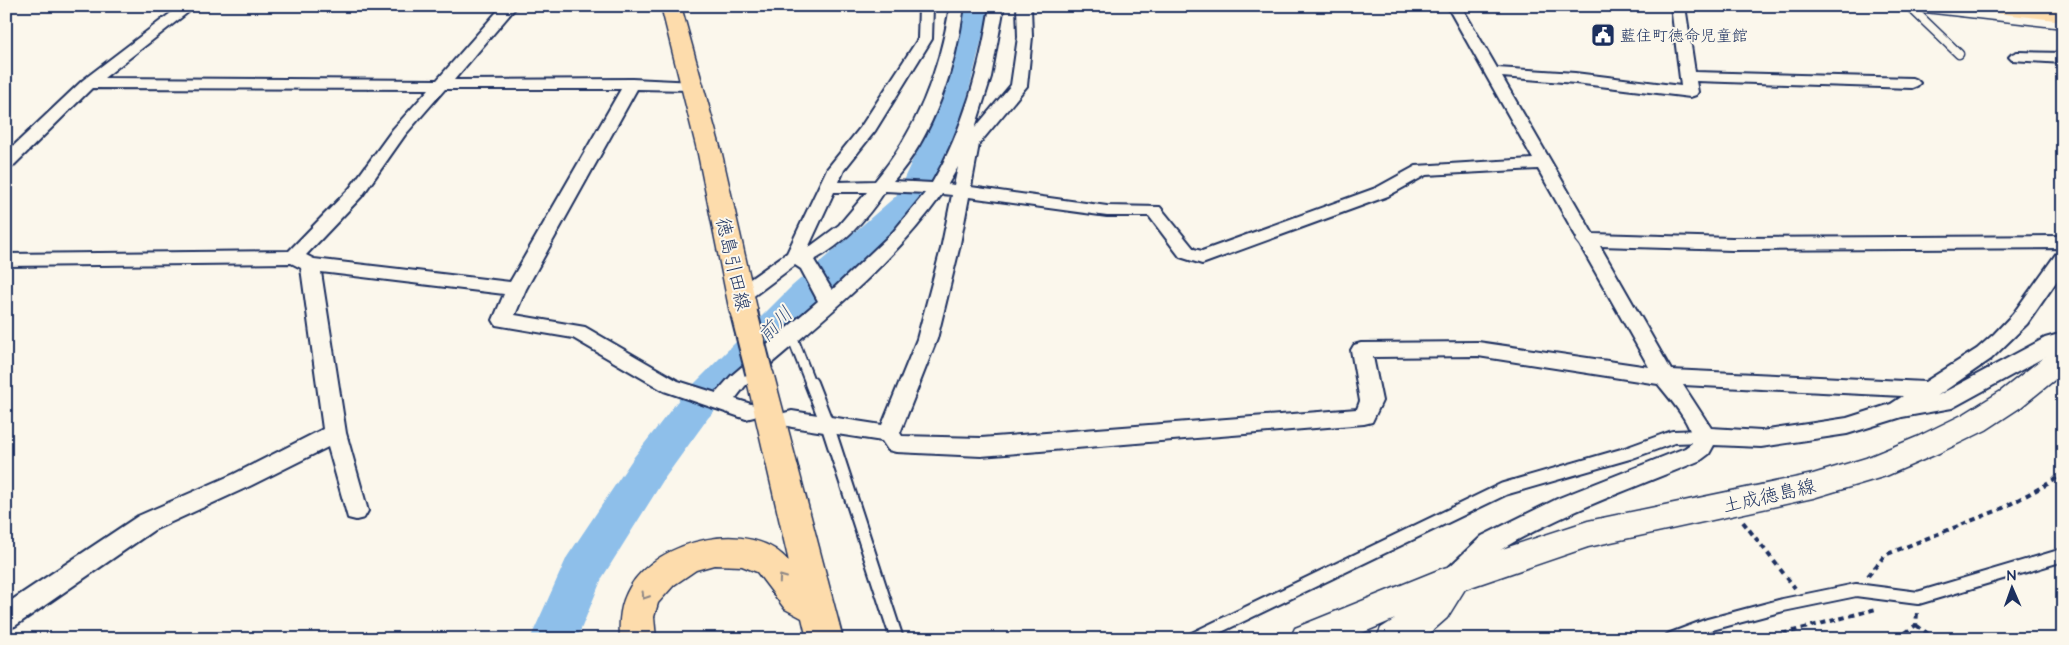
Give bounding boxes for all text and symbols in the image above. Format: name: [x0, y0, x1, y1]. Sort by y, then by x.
public building icon: 藍住町徳命児童館: [1590, 22, 1616, 48]
place label: 藍住町徳命児童館: [1620, 25, 1748, 47]
street label: 徳島引田線: [709, 215, 756, 314]
water label: 前川: [752, 301, 800, 349]
street label: 土成徳島線: [1720, 473, 1819, 520]
north arrow: [1986, 562, 2036, 612]
text: N: [2007, 566, 2017, 586]
one-way arrow: [779, 574, 788, 583]
one-way arrow: [642, 590, 652, 599]

